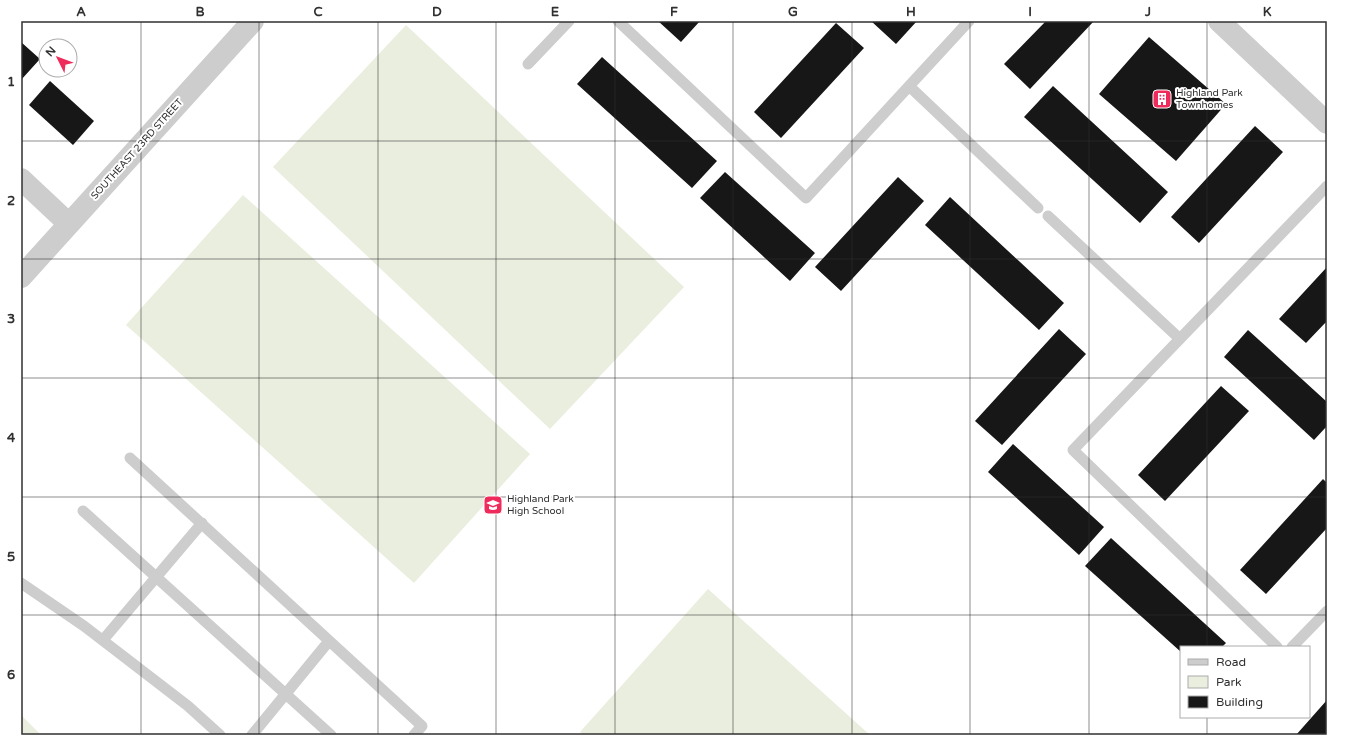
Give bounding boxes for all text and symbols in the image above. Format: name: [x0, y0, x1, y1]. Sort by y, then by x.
text: A: [76, 4, 86, 20]
text: B: [195, 4, 205, 20]
text: C: [313, 4, 323, 20]
text: D: [432, 4, 442, 20]
text: E: [551, 4, 559, 20]
text: F: [670, 4, 678, 20]
text: G: [788, 4, 798, 20]
text: H: [906, 4, 916, 20]
text: I: [1028, 4, 1032, 20]
text: J: [1144, 4, 1151, 20]
text: K: [1263, 4, 1272, 20]
north arrow: [38, 38, 78, 78]
text: N: [43, 44, 59, 59]
text: 1: [7, 74, 15, 90]
place label: Highland Park Townhomes: [1176, 87, 1243, 111]
building icon: Highland Park Townhomes: [1151, 88, 1173, 110]
street label: SOUTHEAST 23RD STREET: [89, 96, 185, 202]
text: 2: [7, 193, 15, 209]
text: 3: [7, 311, 15, 327]
text: 4: [7, 430, 16, 446]
place label: Highland Park High School: [507, 493, 574, 517]
school or university icon: Highland Park High School: [482, 494, 504, 516]
text: 5: [7, 549, 15, 565]
legend: [1180, 646, 1310, 718]
text: Road: [1216, 655, 1246, 669]
text: 6: [7, 667, 15, 683]
text: Park: [1216, 675, 1242, 689]
text: Building: [1216, 695, 1263, 709]

